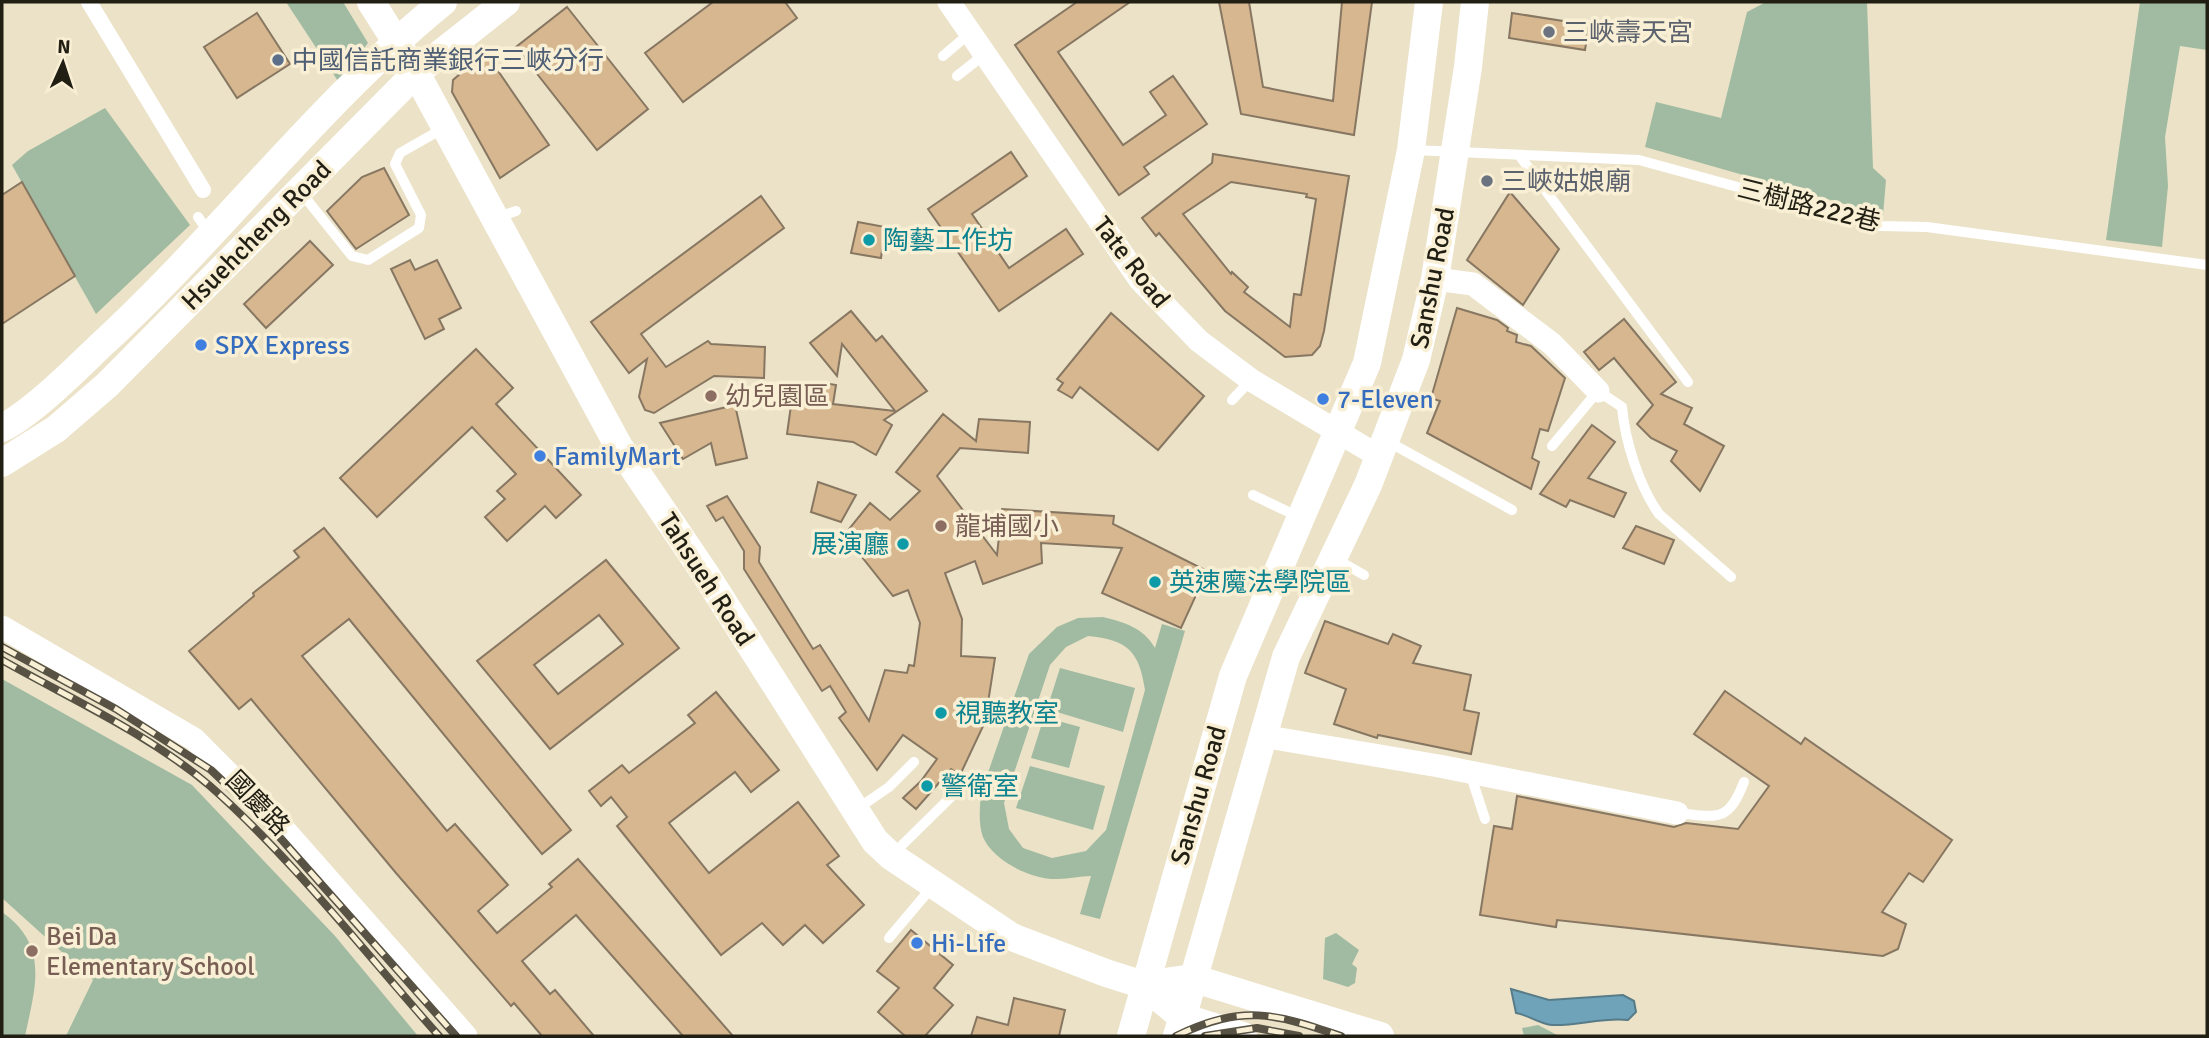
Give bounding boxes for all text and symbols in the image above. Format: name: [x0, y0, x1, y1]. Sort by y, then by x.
place label: 三峽壽天宮: [1563, 17, 1693, 49]
marker: 三峽壽天宮: [1541, 24, 1557, 40]
north arrow: [28, 28, 98, 98]
text: N: [57, 35, 71, 59]
place label: 中國信託商業銀行三峽分行: [292, 45, 604, 77]
marker: 中國信託商業銀行三峽分行: [270, 52, 286, 68]
street label: Hsuehcheng Road: [175, 154, 338, 317]
place label: 三峽姑娘廟: [1501, 166, 1631, 198]
marker: 三峽姑娘廟: [1479, 173, 1495, 189]
street label: 三樹路222巷: [1734, 173, 1884, 239]
street label: Sanshu Road: [1404, 205, 1462, 351]
street label: Tate Road: [1086, 211, 1177, 315]
place label: 陶藝工作坊: [883, 225, 1013, 257]
marker: 陶藝工作坊: [861, 232, 877, 248]
place label: SPX Express: [215, 330, 350, 362]
marker: SPX Express: [193, 337, 209, 353]
place label: 幼兒園區: [725, 381, 829, 413]
place label: 7-Eleven: [1337, 384, 1434, 416]
marker: 幼兒園區: [703, 388, 719, 404]
marker: 7-Eleven: [1315, 391, 1331, 407]
place label: FamilyMart: [554, 441, 681, 473]
marker: FamilyMart: [532, 448, 548, 464]
street label: Tahsueh Road: [651, 507, 761, 652]
place label: 龍埔國小: [955, 511, 1059, 543]
marker: 龍埔國小: [933, 518, 949, 534]
place label: 展演廳: [811, 529, 889, 561]
marker: 展演廳: [895, 536, 911, 552]
place label: 英速魔法學院區: [1169, 567, 1351, 599]
marker: 英速魔法學院區: [1147, 574, 1163, 590]
place label: 視聽教室: [955, 698, 1059, 730]
marker: 視聽教室: [933, 705, 949, 721]
street label: Sanshu Road: [1164, 722, 1234, 868]
street label: 國慶路: [219, 765, 296, 843]
place label: 警衛室: [941, 771, 1019, 803]
marker: 警衛室: [919, 778, 935, 794]
place label: Bei Da Elementary School: [46, 921, 255, 983]
place label: Hi-Life: [931, 928, 1006, 960]
marker: Hi-Life: [909, 935, 925, 951]
marker: Bei Da Elementary School: [24, 943, 40, 959]

